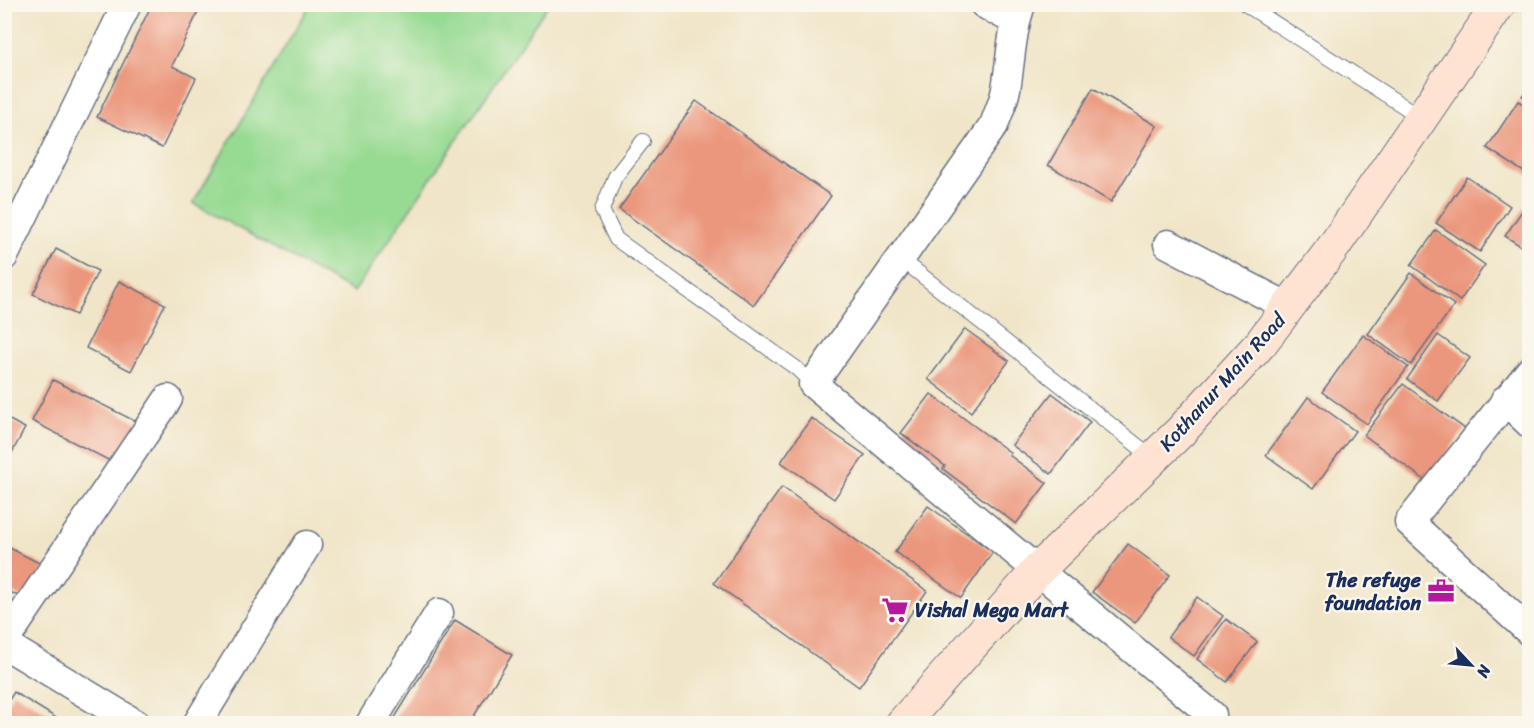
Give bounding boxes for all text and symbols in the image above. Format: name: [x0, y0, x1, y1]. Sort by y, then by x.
street label: Kothanur Main Road: [1150, 304, 1296, 460]
place label: The refuge foundation: [1325, 563, 1422, 621]
office icon: The refuge foundation: [1426, 576, 1456, 606]
place label: Vishal Mega Mart: [915, 593, 1070, 628]
supermarket icon: Vishal Mega Mart: [880, 595, 910, 625]
north arrow: [1441, 635, 1501, 695]
text: N: [1468, 659, 1500, 684]

